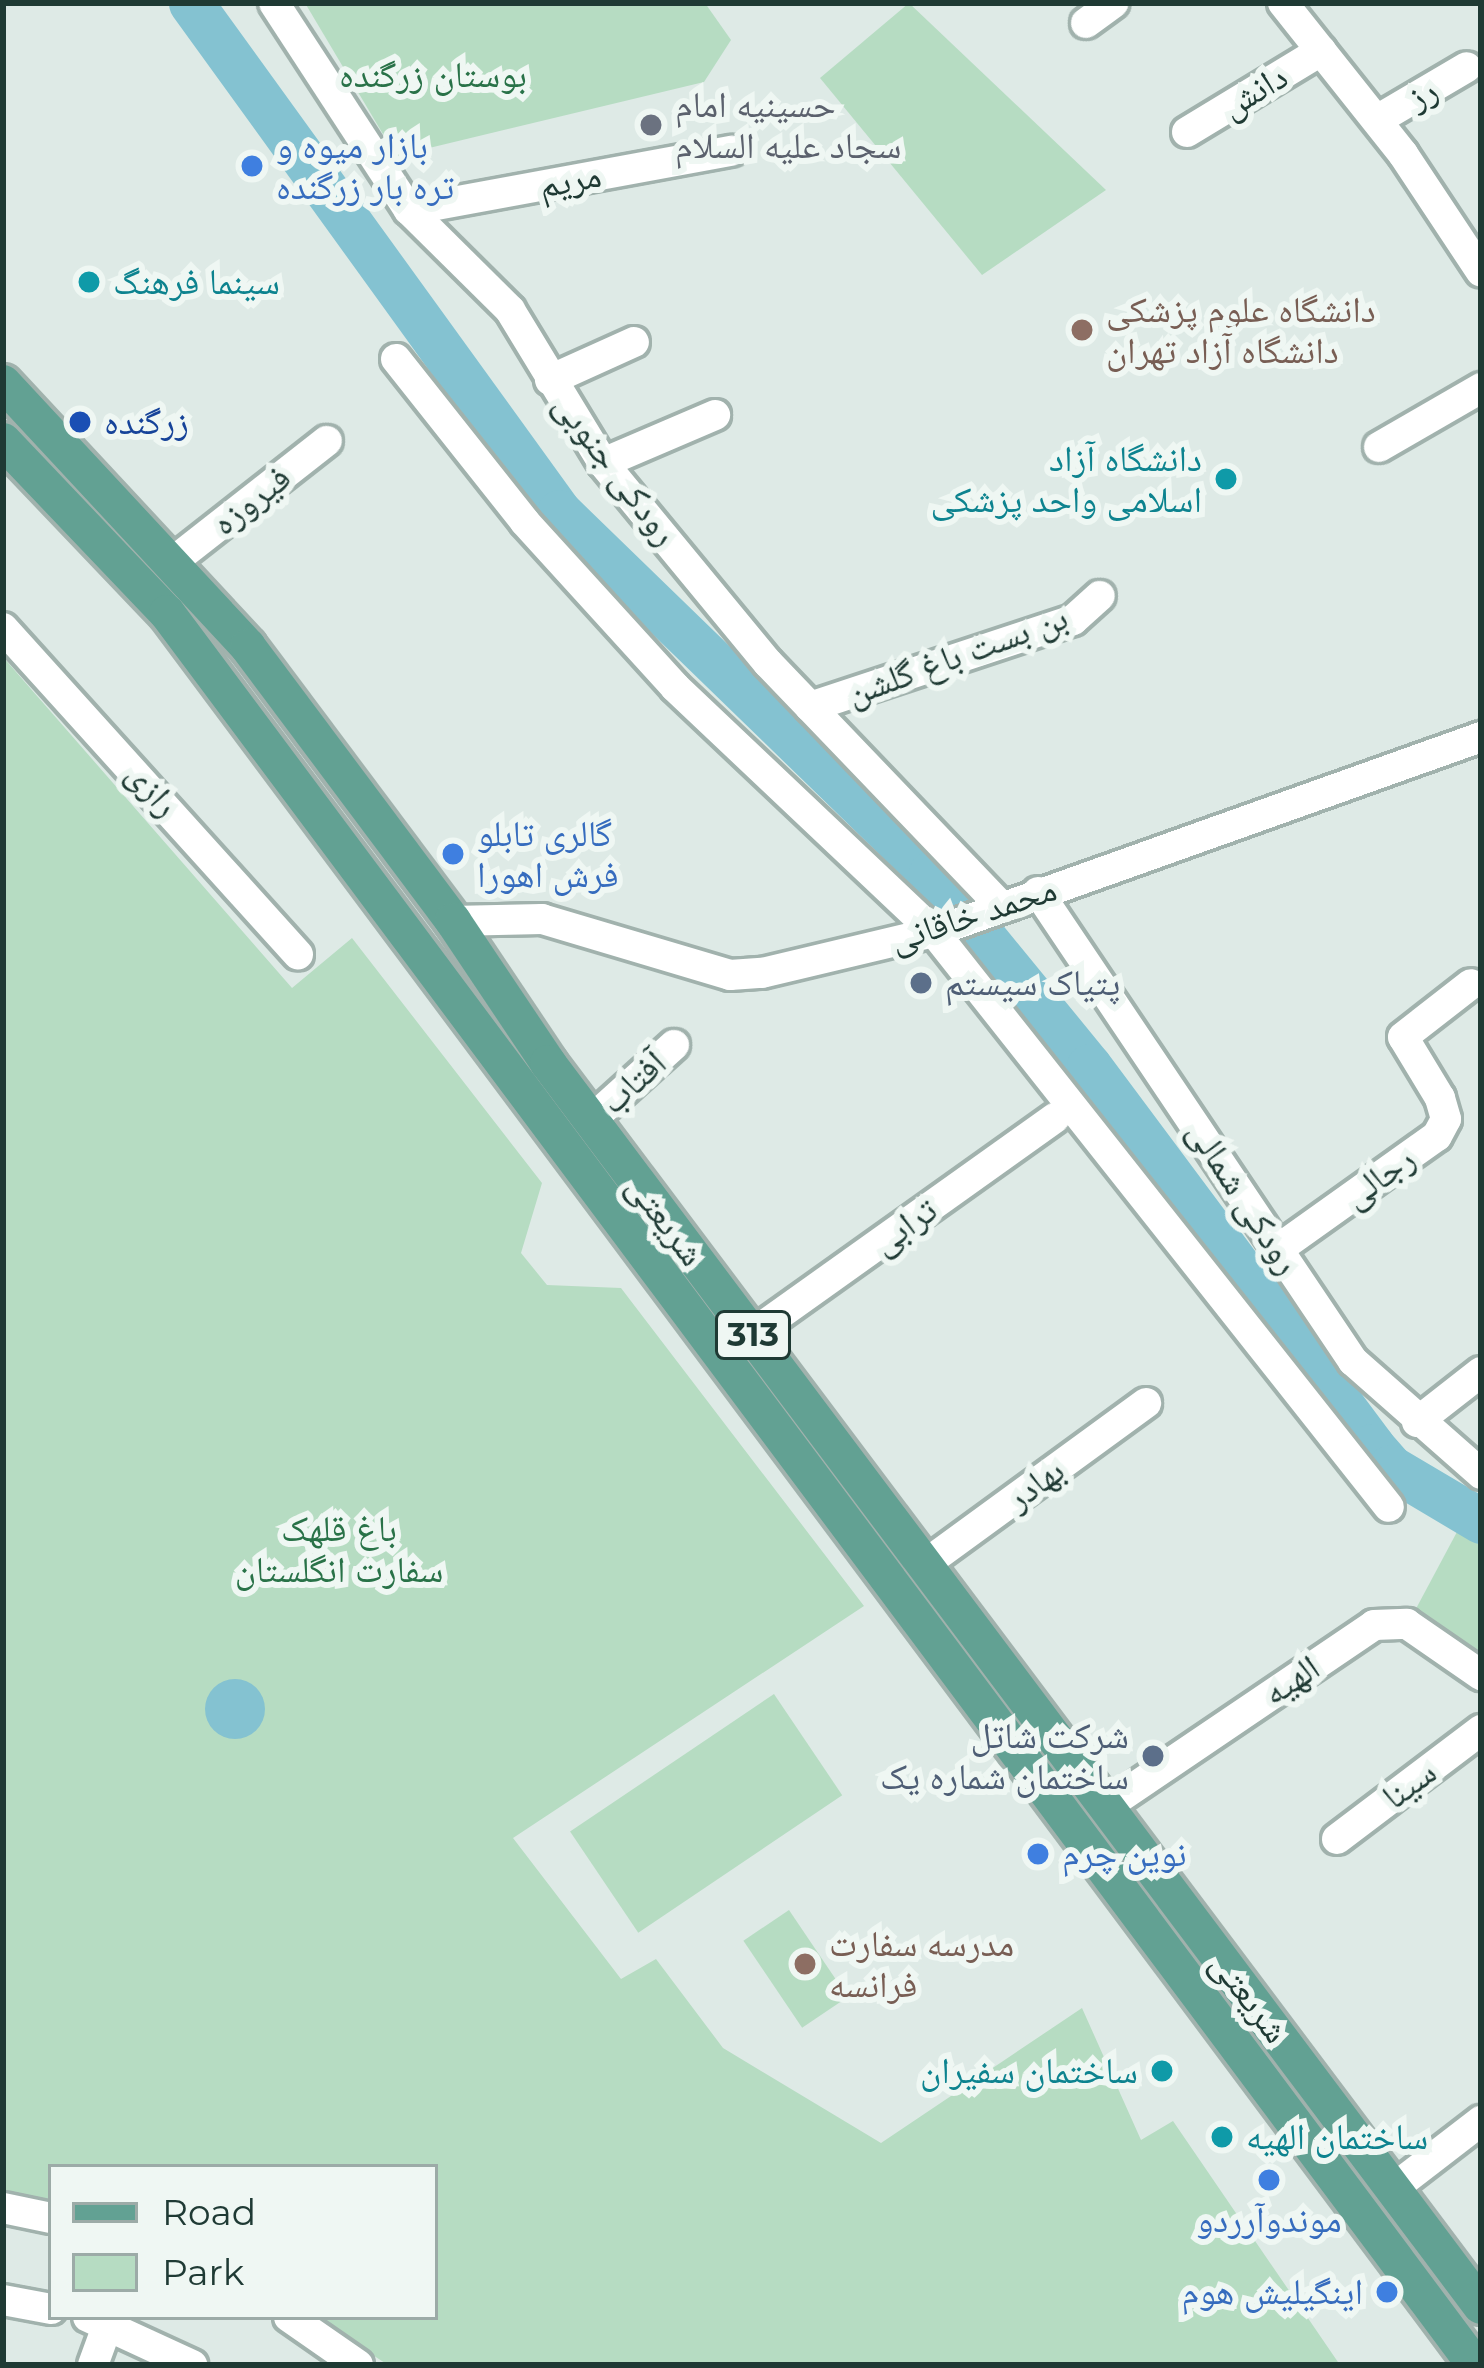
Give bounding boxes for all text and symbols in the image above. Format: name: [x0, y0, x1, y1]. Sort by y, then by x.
park label: بوستان زرگنده: [339, 53, 527, 97]
street label: دانش: [1213, 54, 1295, 128]
street label: رز: [1399, 67, 1445, 119]
place label: حسینیه امام سجاد علیه السلام: [675, 82, 901, 167]
marker: حسینیه امام سجاد علیه السلام: [638, 112, 664, 138]
place label: بازار میوه و تره بار زرگنده: [276, 123, 454, 208]
marker: بازار میوه و تره بار زرگنده: [239, 153, 265, 179]
street label: مریم: [535, 153, 605, 207]
place label: سینما فرهنگ: [113, 260, 280, 304]
marker: سینما فرهنگ: [76, 269, 102, 295]
place label: دانشگاه علوم پزشکی دانشگاه آزاد تهران: [1106, 287, 1376, 372]
marker: دانشگاه علوم پزشکی دانشگاه آزاد تهران: [1069, 317, 1095, 343]
street label: رودکی جنوبی: [545, 384, 687, 554]
place label: زرگنده: [104, 400, 189, 444]
marker: زرگنده: [67, 409, 93, 435]
place label: دانشگاه آزاد اسلامی واحد پزشکی: [931, 436, 1202, 521]
street label: فیروزه: [203, 456, 299, 544]
marker: دانشگاه آزاد اسلامی واحد پزشکی: [1213, 466, 1239, 492]
street label: بن بست باغ گلشن: [841, 595, 1073, 715]
street label: رازی: [117, 753, 189, 825]
place label: گالری تابلو فرش اهورا: [477, 811, 619, 896]
marker: گالری تابلو فرش اهورا: [440, 841, 466, 867]
street label: محمد خاقانی: [884, 867, 1062, 961]
place label: پتیاک سیستم: [945, 961, 1120, 1005]
marker: پتیاک سیستم: [908, 970, 934, 996]
street label: آفتاب: [591, 1041, 675, 1123]
street label: رودکی شمالی: [1178, 1112, 1310, 1282]
street label: رجالی: [1335, 1137, 1423, 1217]
street label: شریعتی: [618, 1166, 714, 1274]
street label: ترابی: [863, 1188, 945, 1264]
road number: 313: [714, 1308, 792, 1362]
street label: بهادر: [997, 1448, 1073, 1520]
park label: باغ قلهک سفارت انگلستان: [235, 1506, 443, 1591]
street label: الهیه: [1254, 1646, 1328, 1714]
place label: شرکت شاتل ساختمان شماره یک: [880, 1713, 1129, 1798]
marker: شرکت شاتل ساختمان شماره یک: [1140, 1743, 1166, 1769]
street label: سینا: [1374, 1750, 1444, 1818]
place label: نوین چرم: [1062, 1832, 1187, 1876]
marker: نوین چرم: [1025, 1841, 1051, 1867]
place label: مدرسه سفارت فرانسه: [829, 1921, 1014, 2006]
street label: شریعتی: [1202, 1943, 1298, 2051]
marker: مدرسه سفارت فرانسه: [792, 1951, 818, 1977]
place label: ساختمان سفیران: [920, 2049, 1138, 2093]
marker: ساختمان سفیران: [1149, 2058, 1175, 2084]
place label: ساختمان الهیه: [1246, 2115, 1428, 2159]
marker: ساختمان الهیه: [1209, 2124, 1235, 2150]
legend: [48, 2164, 438, 2320]
marker: موندوآرردو: [1256, 2167, 1282, 2193]
text: Road: [162, 2190, 256, 2234]
place label: موندوآرردو: [1196, 2198, 1342, 2242]
text: Park: [162, 2250, 244, 2294]
place label: اینگیلیش هوم: [1182, 2270, 1363, 2314]
marker: اینگیلیش هوم: [1374, 2279, 1400, 2305]

